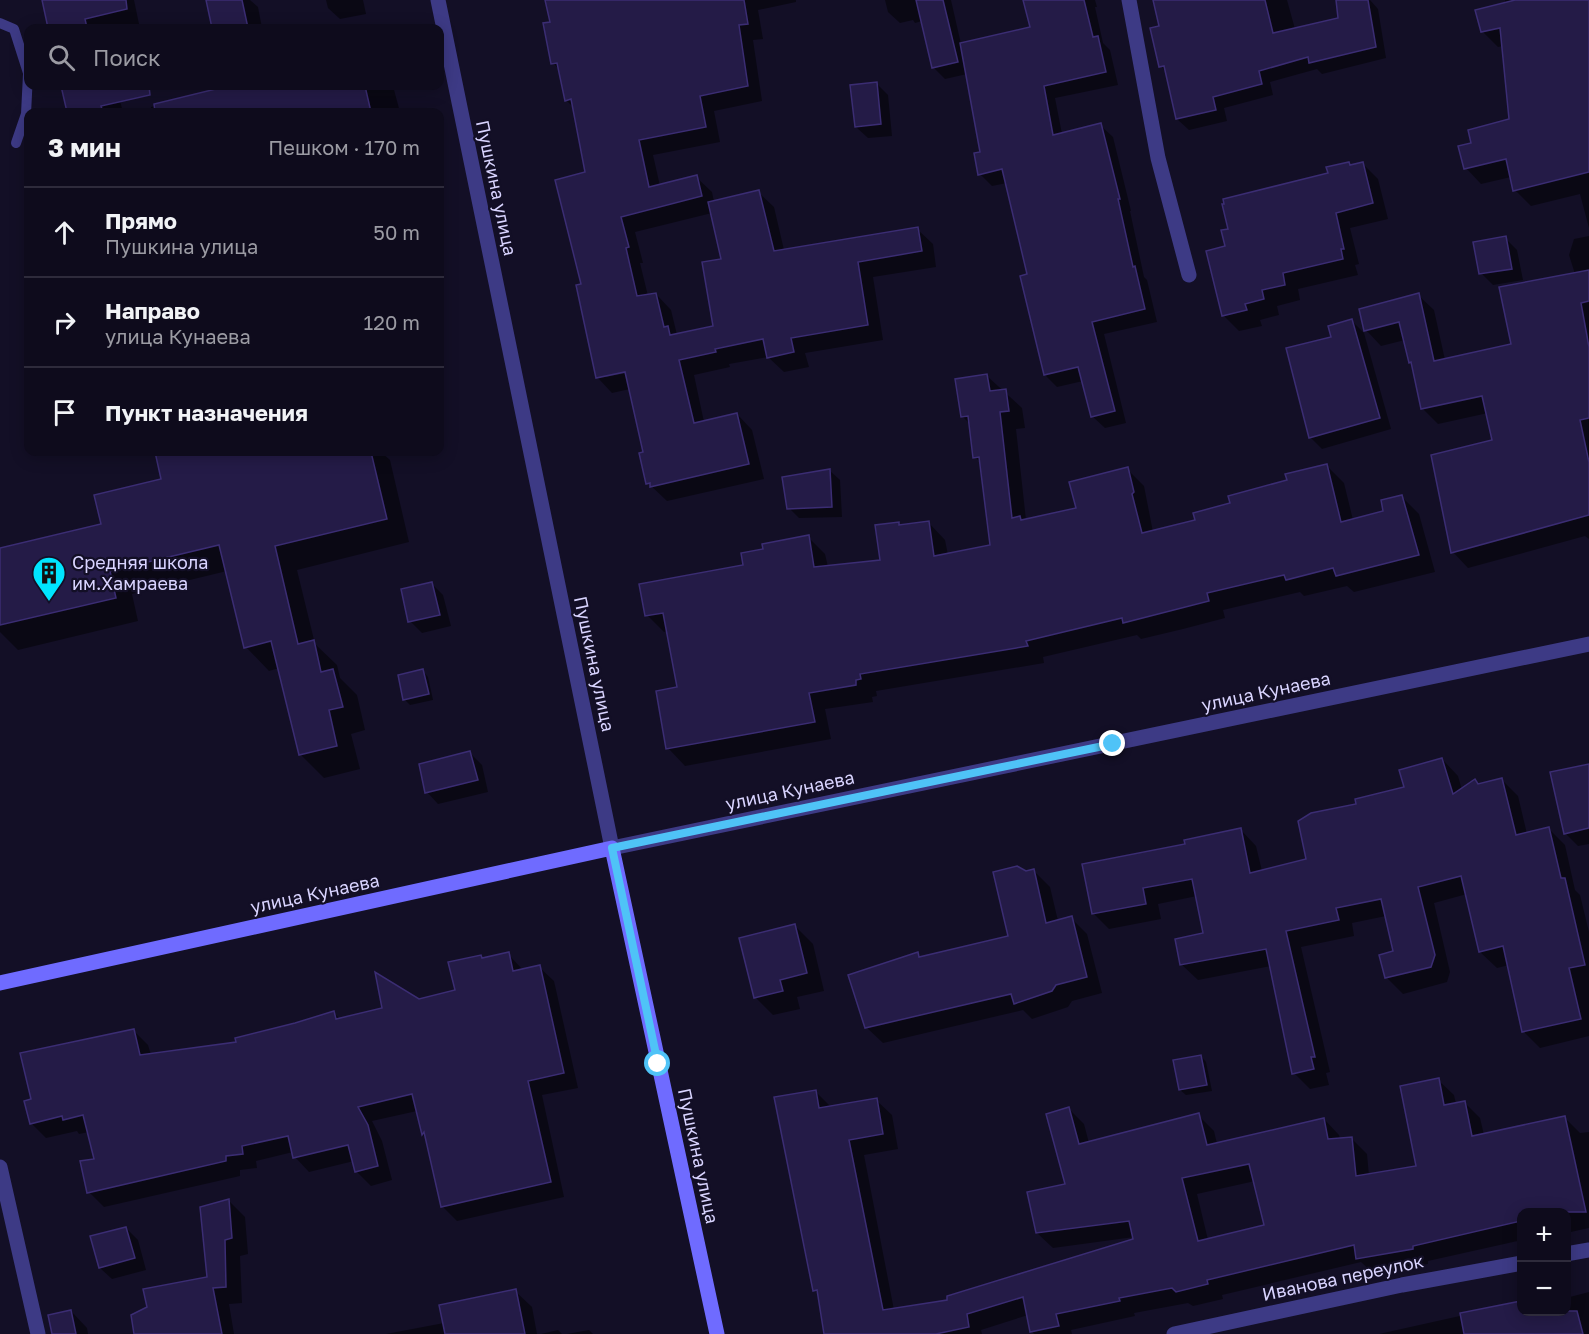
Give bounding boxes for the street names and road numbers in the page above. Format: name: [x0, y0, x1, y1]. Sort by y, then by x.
street label: Пушкина улица: [472, 118, 522, 258]
street label: Пушкина улица: [570, 594, 620, 734]
street label: улица Кунаева: [1199, 667, 1332, 715]
street label: улица Кунаева: [723, 766, 856, 814]
street label: улица Кунаева: [248, 869, 381, 917]
street label: Пушкина улица: [674, 1086, 724, 1226]
street label: Иванова переулок: [1260, 1249, 1426, 1305]

